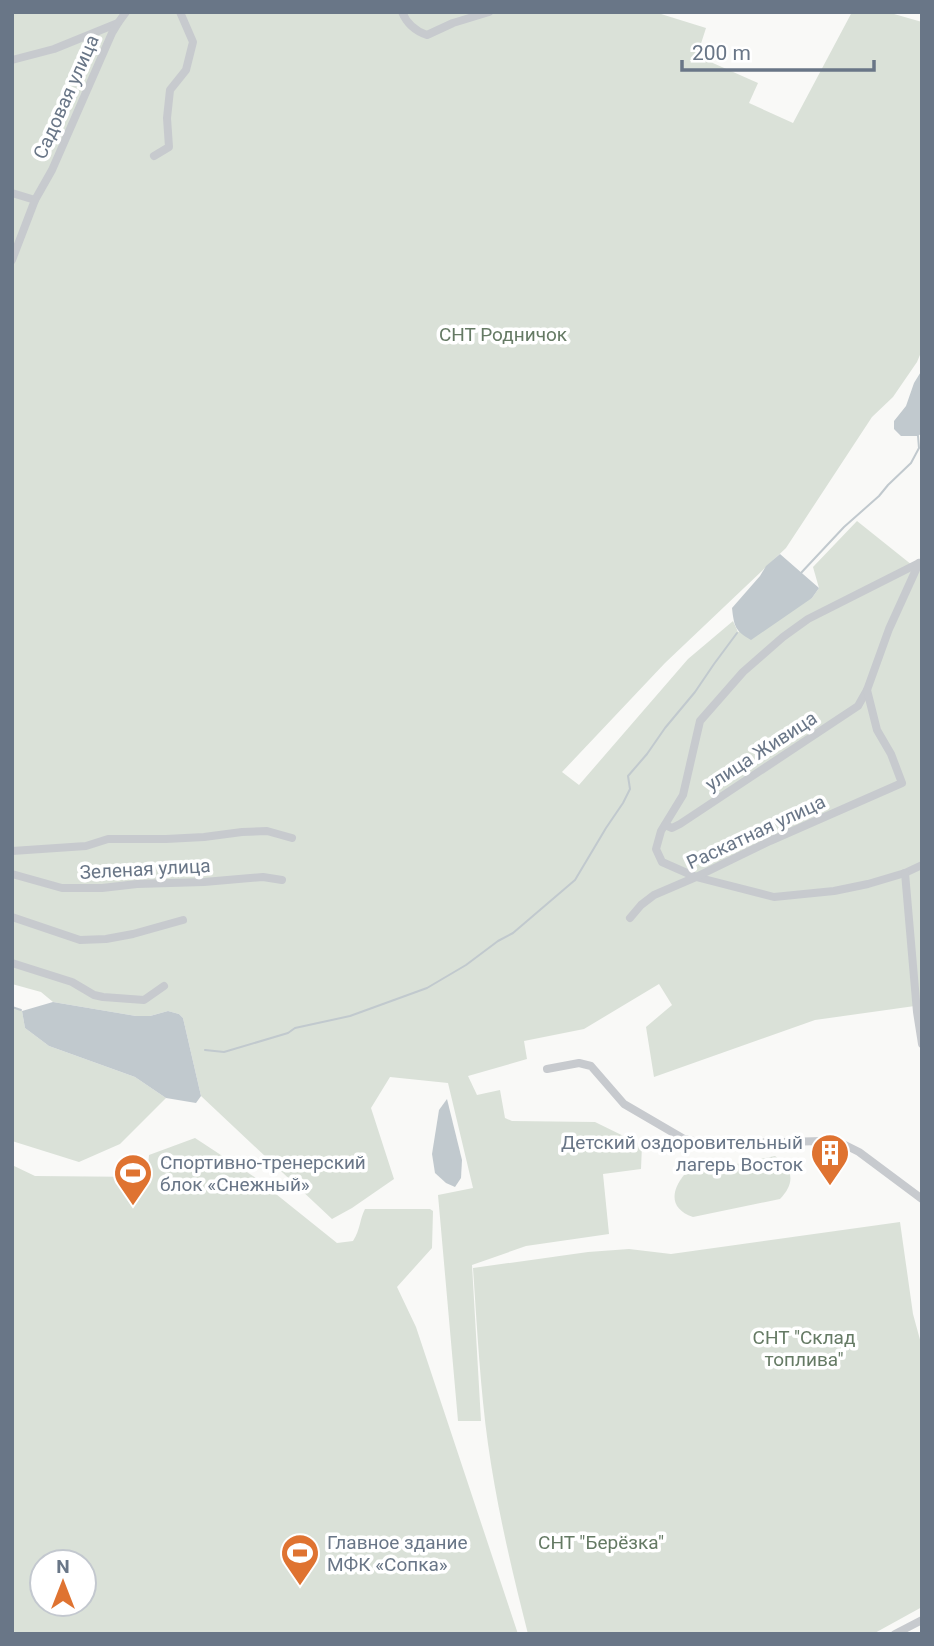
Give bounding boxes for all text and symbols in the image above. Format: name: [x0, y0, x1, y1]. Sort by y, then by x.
scale bar: [682, 28, 874, 72]
street label: Садовая улица: [28, 31, 104, 163]
text: 200 m: [692, 41, 751, 65]
park label: СНТ Родничок: [439, 323, 568, 346]
street label: улица Живица: [701, 706, 821, 796]
street label: Раскатная улица: [683, 790, 829, 874]
street label: Зеленая улица: [79, 854, 211, 884]
place label: Детский оздоровительный лагерь Восток: [561, 1131, 804, 1176]
building icon: Детский оздоровительный лагерь Восток: [809, 1132, 851, 1187]
place label: Спортивно-тренерский блок «Снежный»: [160, 1151, 366, 1196]
sports icon: Спортивно-тренерский блок «Снежный»: [112, 1152, 154, 1207]
park label: СНТ "Склад топлива": [753, 1326, 855, 1371]
place label: Главное здание МФК «Сопка»: [327, 1531, 468, 1576]
park label: СНТ "Берёзка": [538, 1531, 664, 1554]
sports icon: Главное здание МФК «Сопка»: [279, 1532, 321, 1587]
north arrow: [28, 1548, 98, 1618]
text: N: [56, 1555, 70, 1578]

